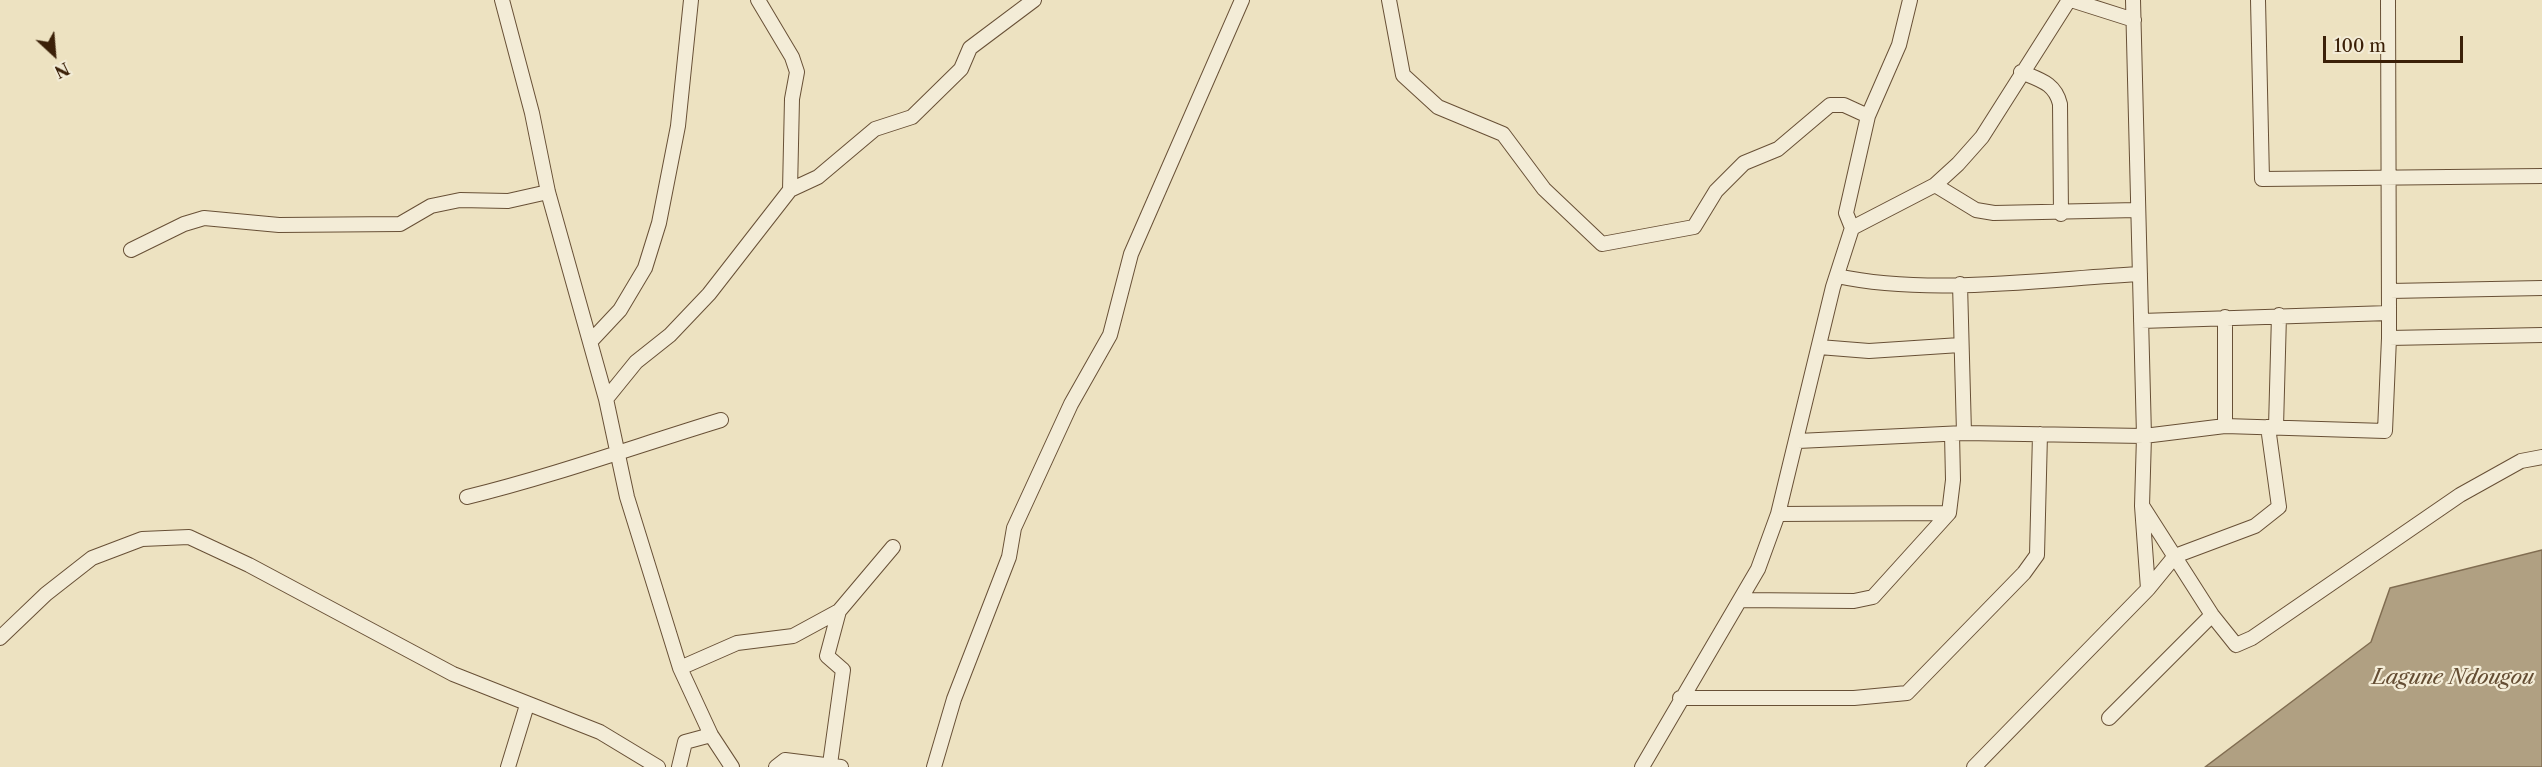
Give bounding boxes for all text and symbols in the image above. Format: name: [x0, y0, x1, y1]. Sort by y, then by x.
north arrow: [24, 24, 84, 84]
scale bar: [2326, 24, 2466, 62]
text: 100 m: [2334, 35, 2386, 57]
text: N: [51, 58, 73, 82]
water label: Lagune Ndougou: [2372, 665, 2534, 691]

